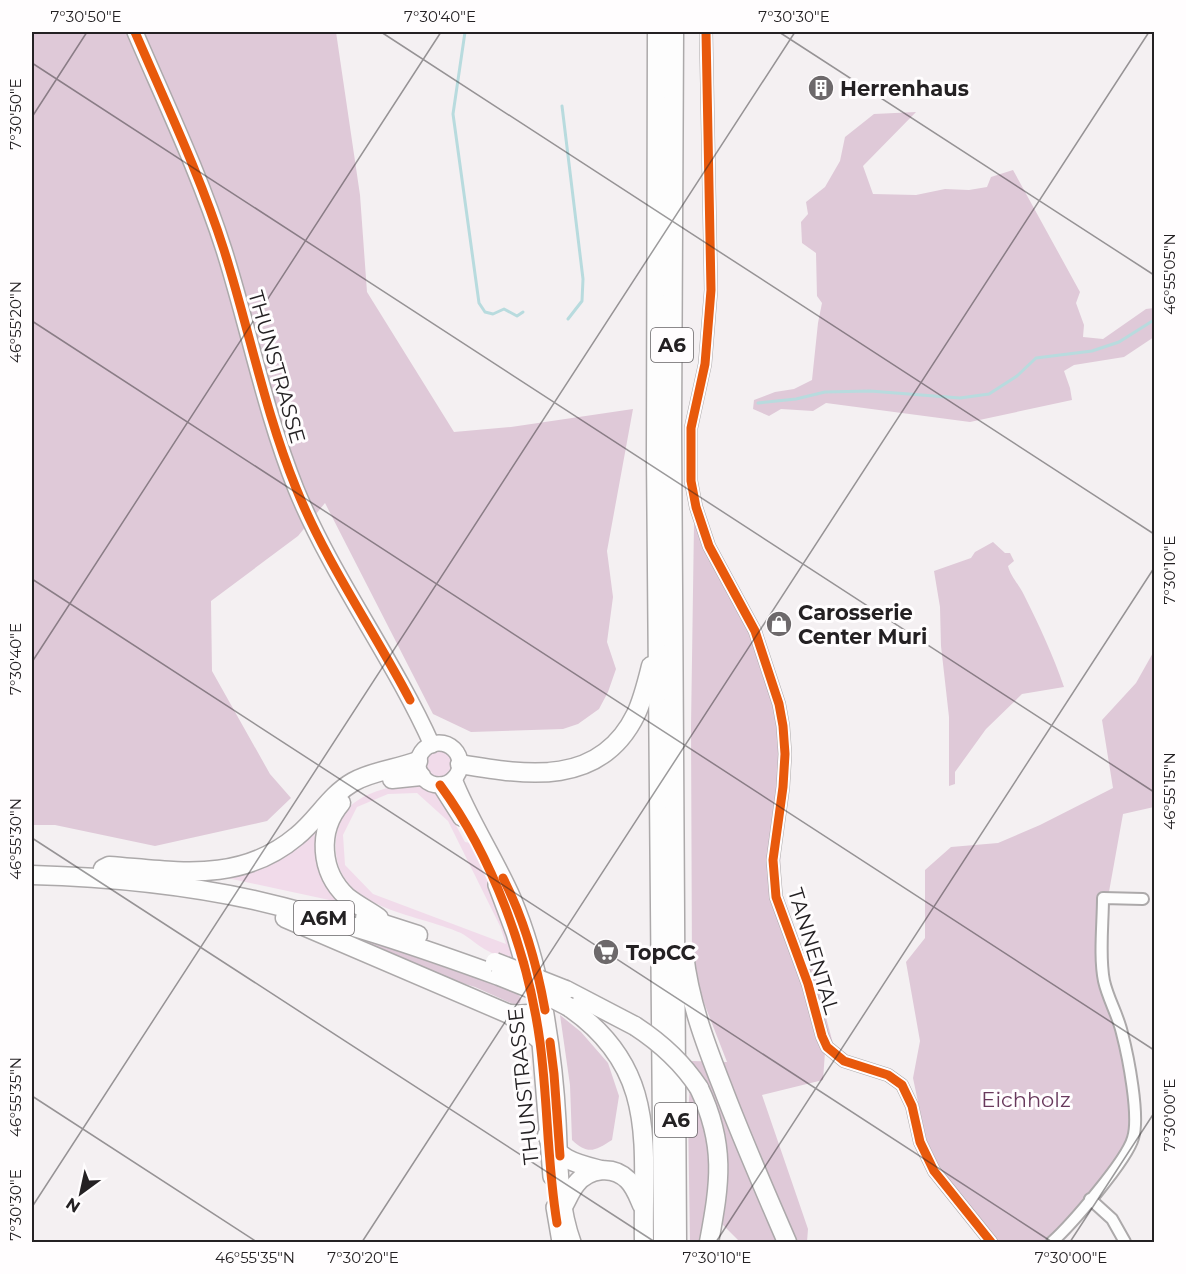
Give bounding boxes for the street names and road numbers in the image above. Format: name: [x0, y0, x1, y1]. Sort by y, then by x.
street label: THUNSTRASSE: [243, 288, 311, 446]
road number: A6: [651, 328, 693, 362]
street label: TANNENTAL: [783, 885, 845, 1018]
road number: A6M: [294, 901, 354, 935]
street label: THUNSTRASSE: [502, 1006, 544, 1166]
road number: A6: [655, 1103, 697, 1137]

